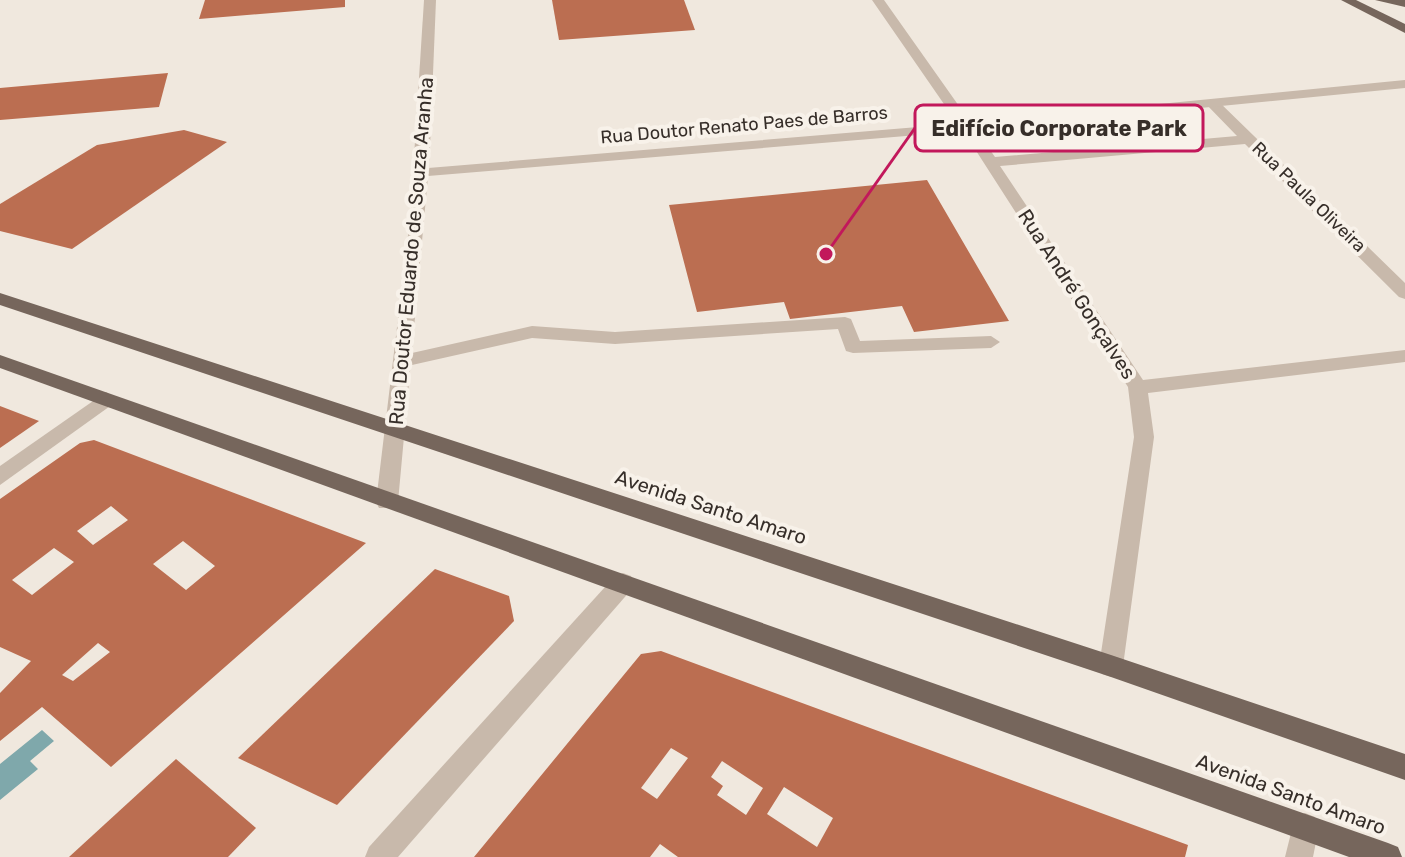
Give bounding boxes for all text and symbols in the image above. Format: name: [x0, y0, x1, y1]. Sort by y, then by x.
street label: Rua Doutor Eduardo de Souza Aranha: [384, 76, 438, 426]
street label: Rua Doutor Renato Paes de Barros: [599, 101, 889, 149]
callout: Edifício Corporate Park: [915, 105, 1203, 151]
text: Edifício Corporate Park: [931, 115, 1187, 142]
street label: Rua Paula Oliveira: [1248, 137, 1370, 257]
street label: Rua André Gonçalves: [1013, 205, 1141, 383]
street label: Avenida Santo Amaro: [612, 465, 810, 549]
street label: Avenida Santo Amaro: [1193, 749, 1389, 839]

